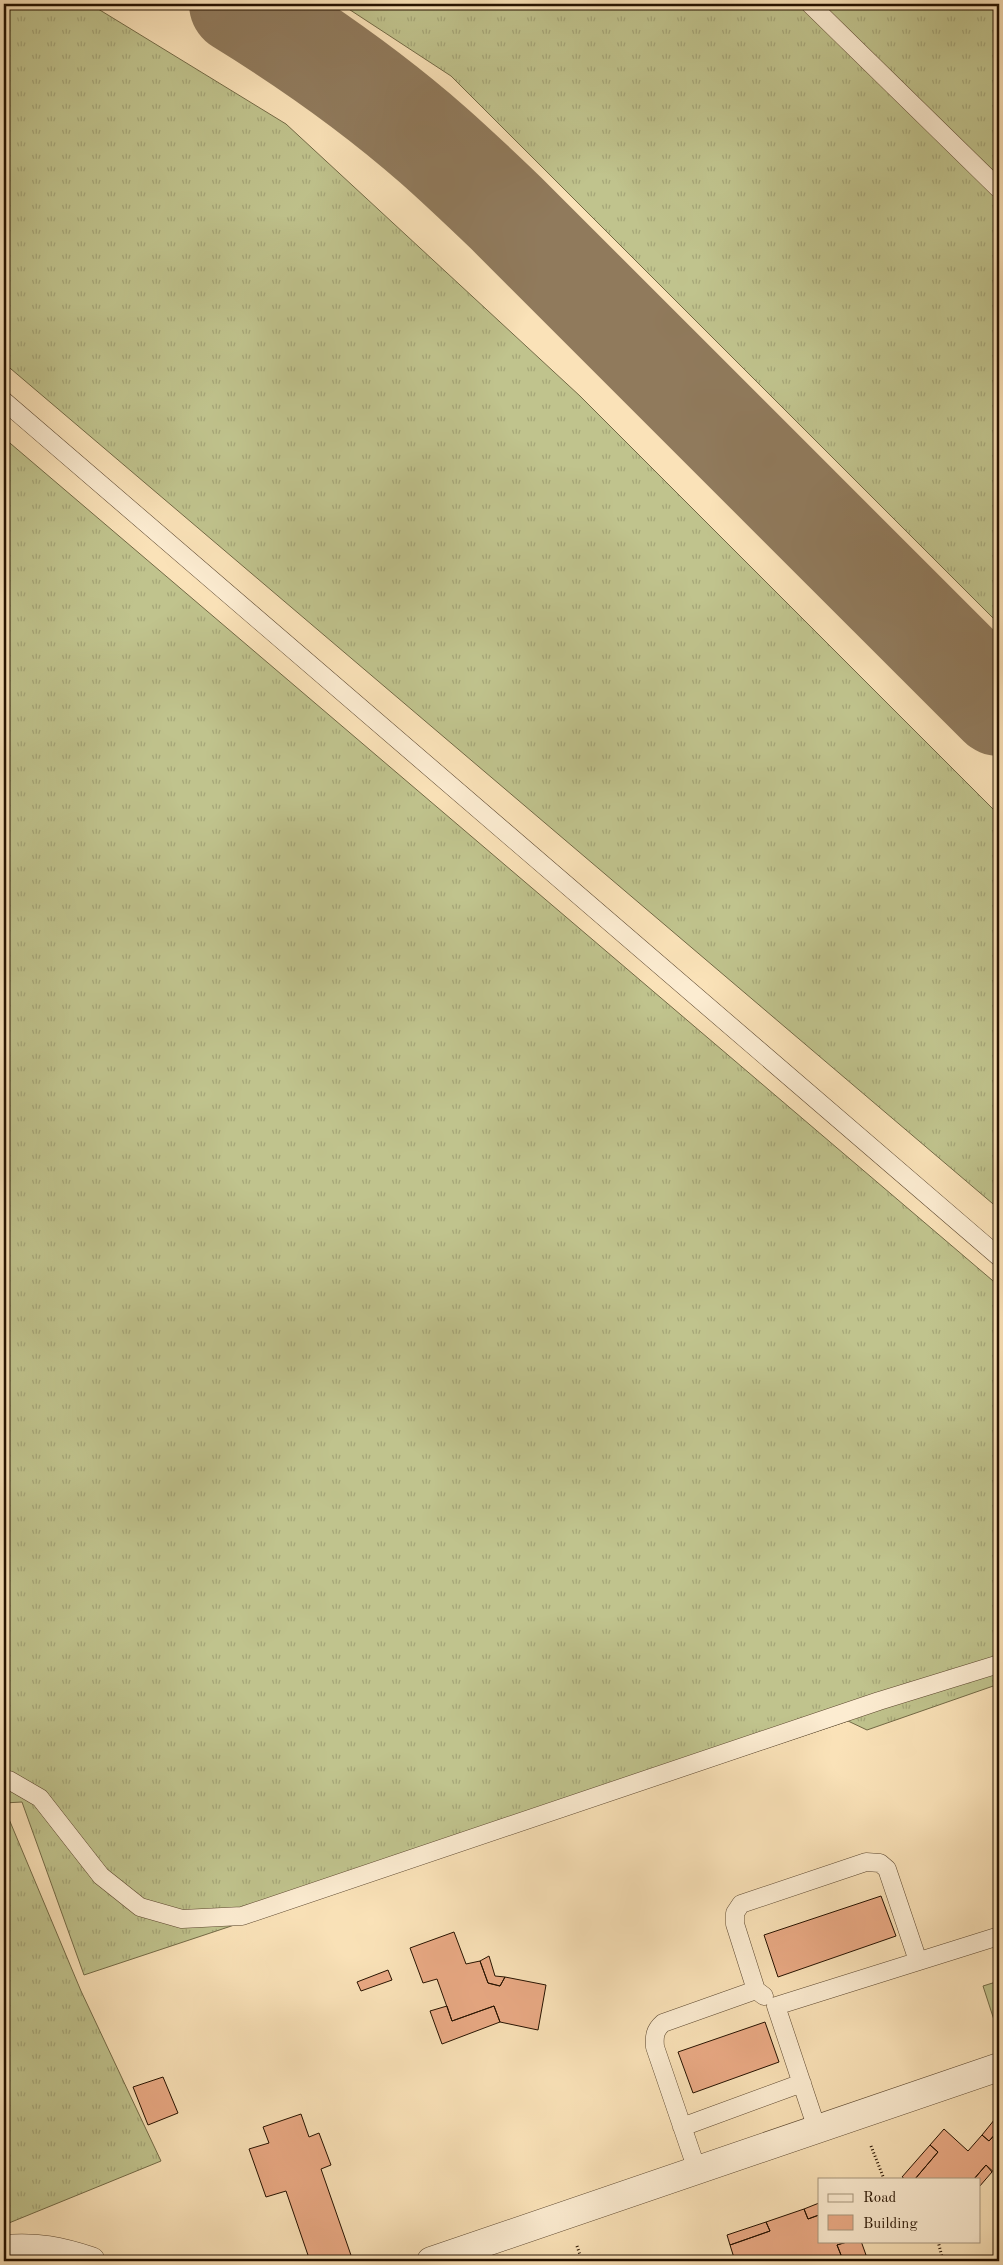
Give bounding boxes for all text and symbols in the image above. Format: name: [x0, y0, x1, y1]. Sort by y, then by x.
legend: [818, 2178, 980, 2242]
text: Road: [863, 2191, 897, 2206]
text: Building: [863, 2217, 918, 2232]

